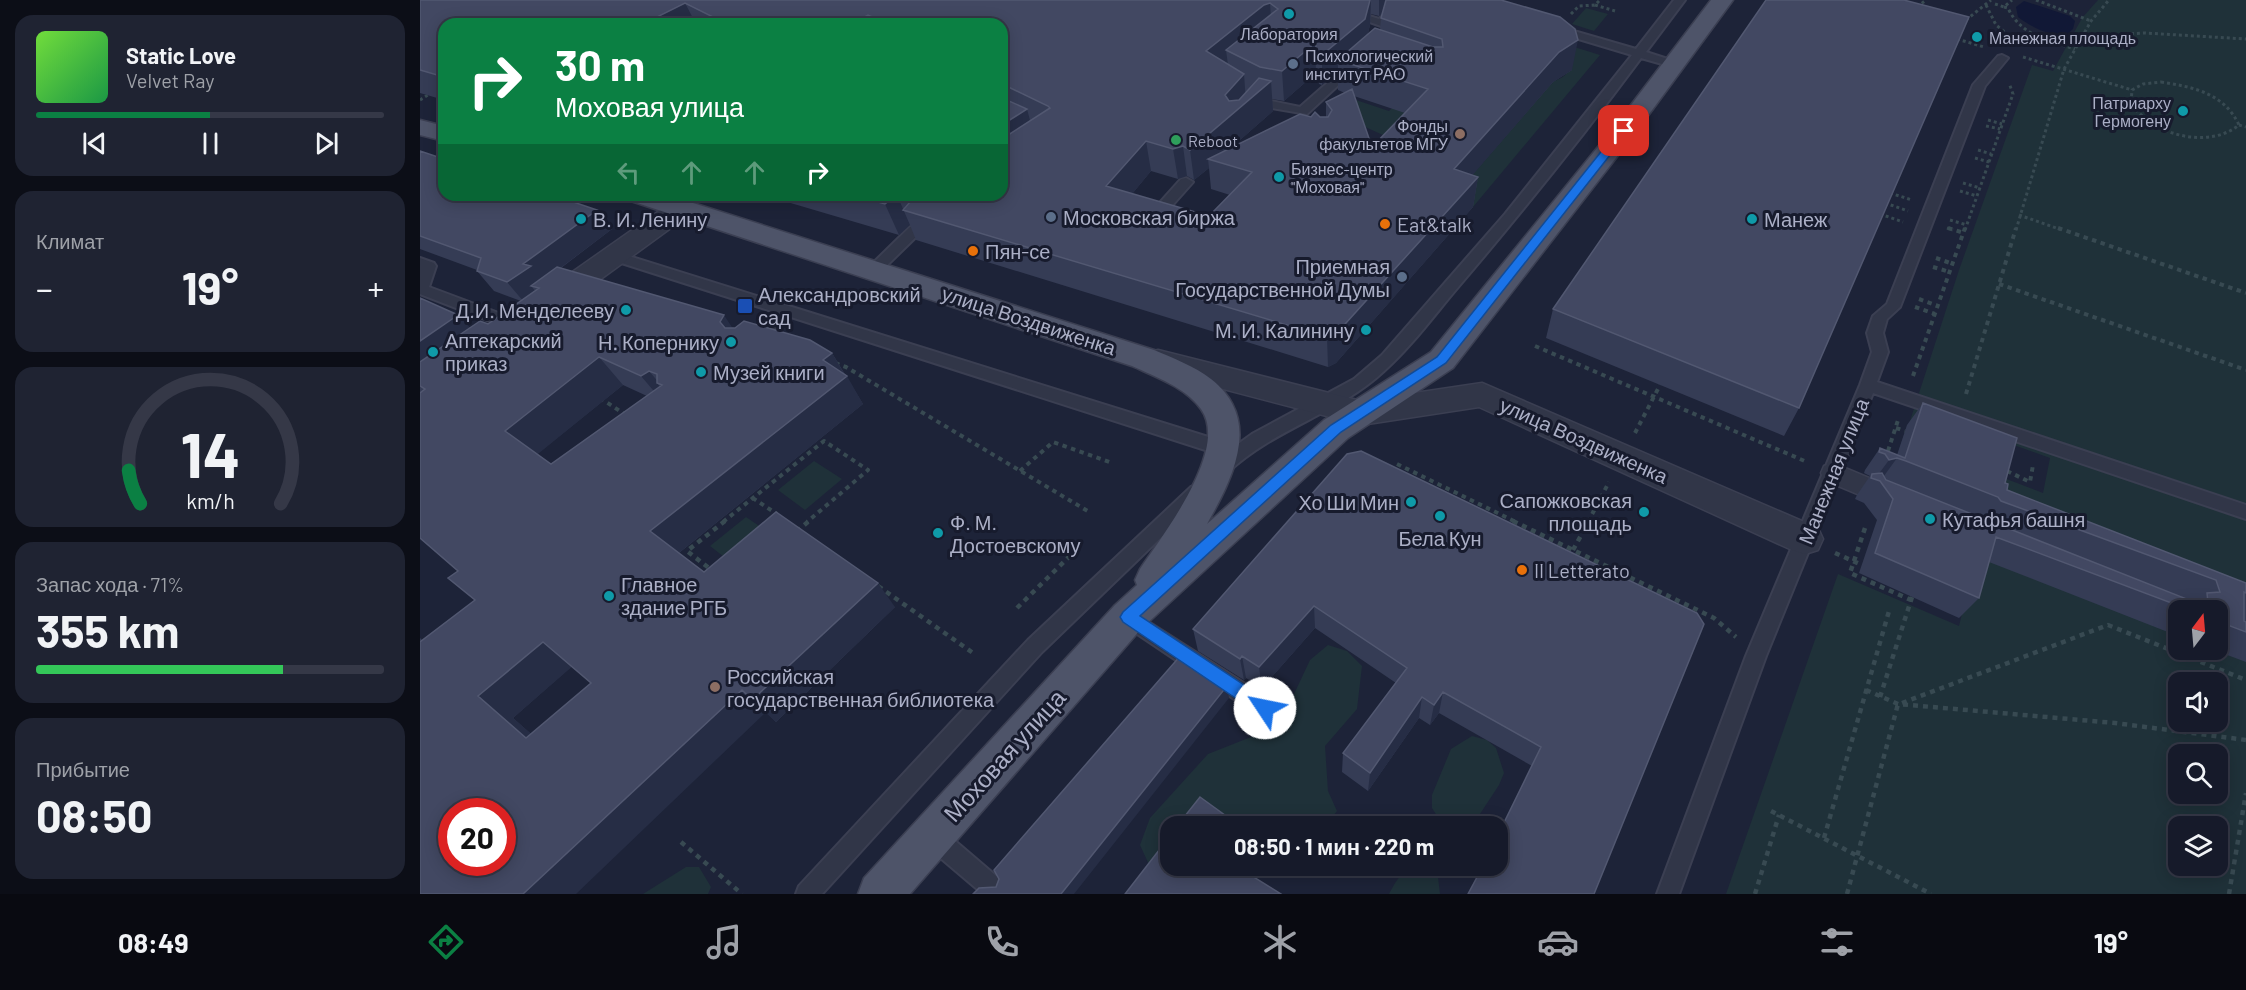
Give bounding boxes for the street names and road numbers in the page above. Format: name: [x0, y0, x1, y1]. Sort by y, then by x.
street label: улица Воздвиженка: [939, 281, 1120, 360]
street label: улица Воздвиженка: [1496, 392, 1672, 488]
street label: Манежная улица: [1793, 394, 1874, 547]
street label: Моховая улица: [937, 682, 1071, 827]

